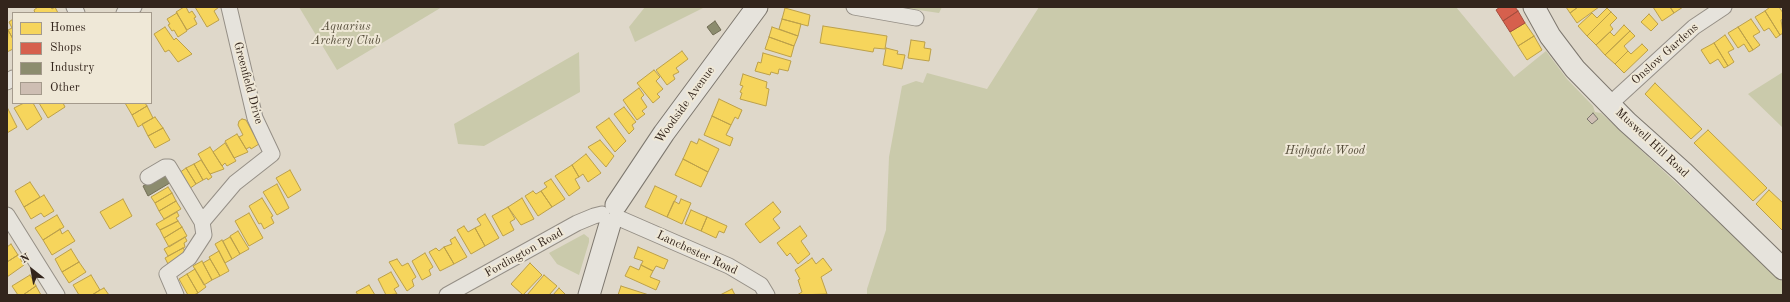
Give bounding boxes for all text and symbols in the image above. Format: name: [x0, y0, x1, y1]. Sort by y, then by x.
legend: [12, 12, 152, 104]
park label: Aquarius Archery Club: [312, 20, 380, 48]
street label: Onslow Gardens: [1629, 20, 1701, 88]
text: Homes: [50, 22, 86, 34]
street label: Greenfield Drive: [230, 40, 266, 126]
text: Shops: [50, 42, 81, 54]
text: Industry: [50, 62, 95, 74]
street label: Woodside Avenue: [652, 64, 718, 146]
text: Other: [50, 82, 80, 94]
street label: Muswell Hill Road: [1612, 105, 1692, 181]
park label: Highgate Wood: [1285, 144, 1365, 158]
street label: Fordington Road: [482, 226, 566, 280]
street label: Lanchester Road: [654, 228, 740, 278]
north arrow: [12, 250, 52, 290]
text: N: [19, 252, 32, 266]

